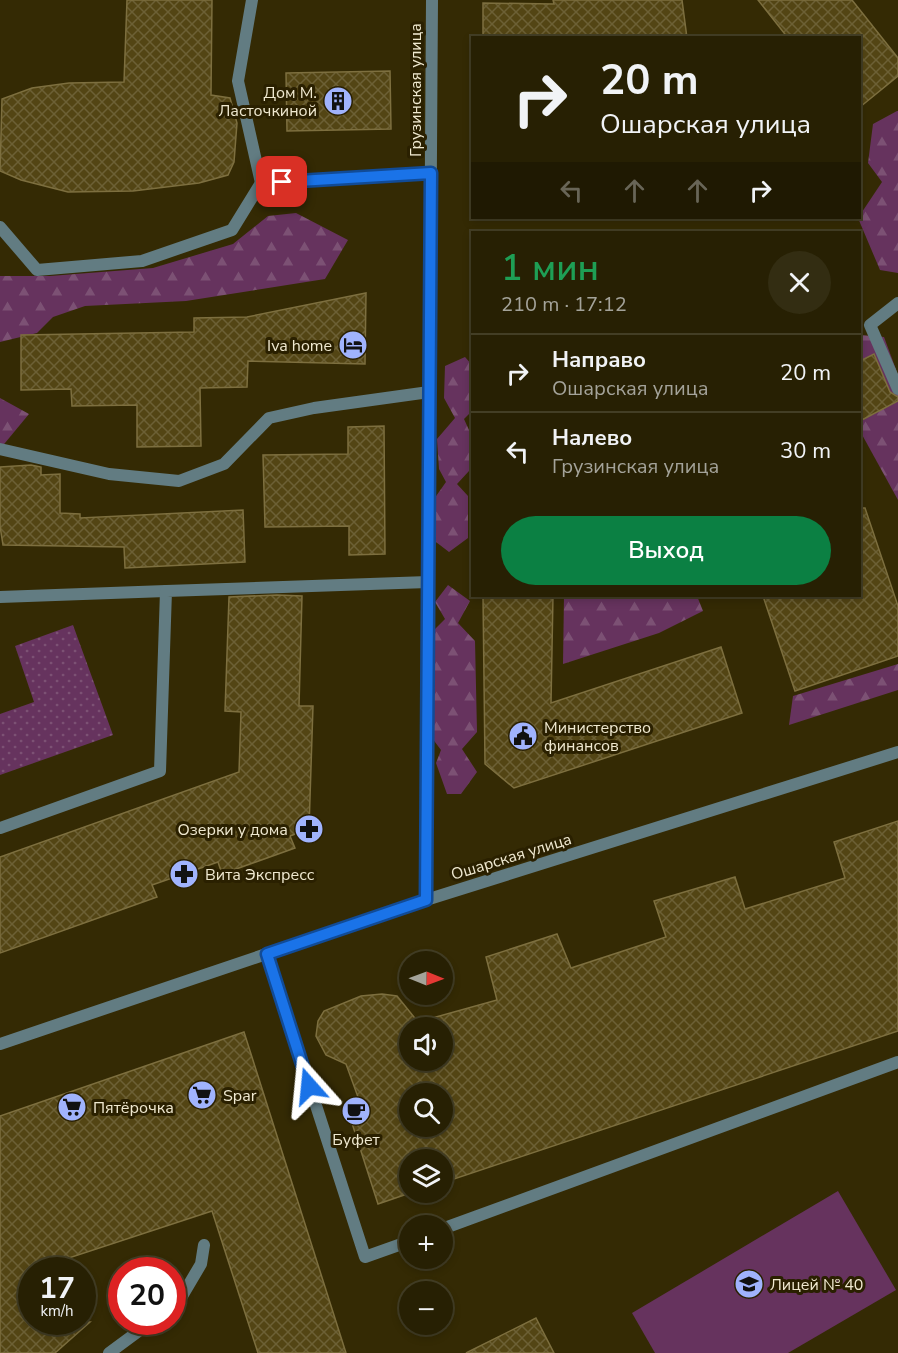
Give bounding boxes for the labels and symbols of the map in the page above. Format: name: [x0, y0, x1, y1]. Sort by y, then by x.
street label: Грузинская улица: [405, 23, 427, 157]
place label: Дом М. Ласточкиной: [218, 82, 317, 122]
building icon: Дом М. Ласточкиной: [322, 85, 354, 117]
pin: [256, 156, 307, 207]
hotel icon: Iva home: [337, 329, 369, 361]
place label: Iva home: [267, 335, 332, 357]
place label: Министерство финансов: [544, 717, 651, 757]
public building icon: Министерство финансов: [507, 720, 539, 752]
pharmacy icon: Озерки у дома: [293, 813, 325, 845]
place label: Озерки у дома: [178, 819, 288, 841]
street label: Ошарская улица: [448, 828, 574, 886]
pharmacy icon: Вита Экспресс: [168, 858, 200, 890]
place label: Вита Экспресс: [205, 864, 315, 886]
north arrow: [399, 951, 453, 1005]
position arrow: [277, 1054, 341, 1118]
supermarket icon: Spar: [186, 1079, 218, 1111]
place label: Spar: [223, 1085, 257, 1107]
supermarket icon: Пятёрочка: [56, 1091, 88, 1123]
cafe icon: Буфет: [340, 1095, 372, 1127]
place label: Пятёрочка: [93, 1097, 174, 1119]
place label: Буфет: [332, 1129, 381, 1151]
speed limit sign: 20: [108, 1257, 186, 1335]
school or university icon: Лицей № 40: [733, 1268, 765, 1300]
place label: Лицей № 40: [770, 1274, 863, 1296]

